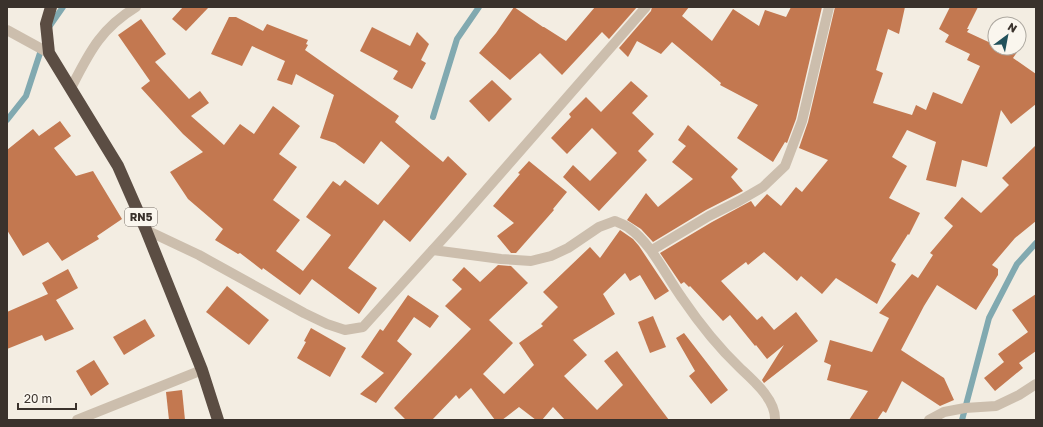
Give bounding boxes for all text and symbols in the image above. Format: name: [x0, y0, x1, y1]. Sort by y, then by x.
north arrow: [987, 16, 1027, 56]
text: N: [1006, 19, 1020, 35]
road number: RN5: [125, 208, 157, 226]
scale bar: [18, 385, 76, 411]
text: 20 m: [24, 391, 52, 406]

